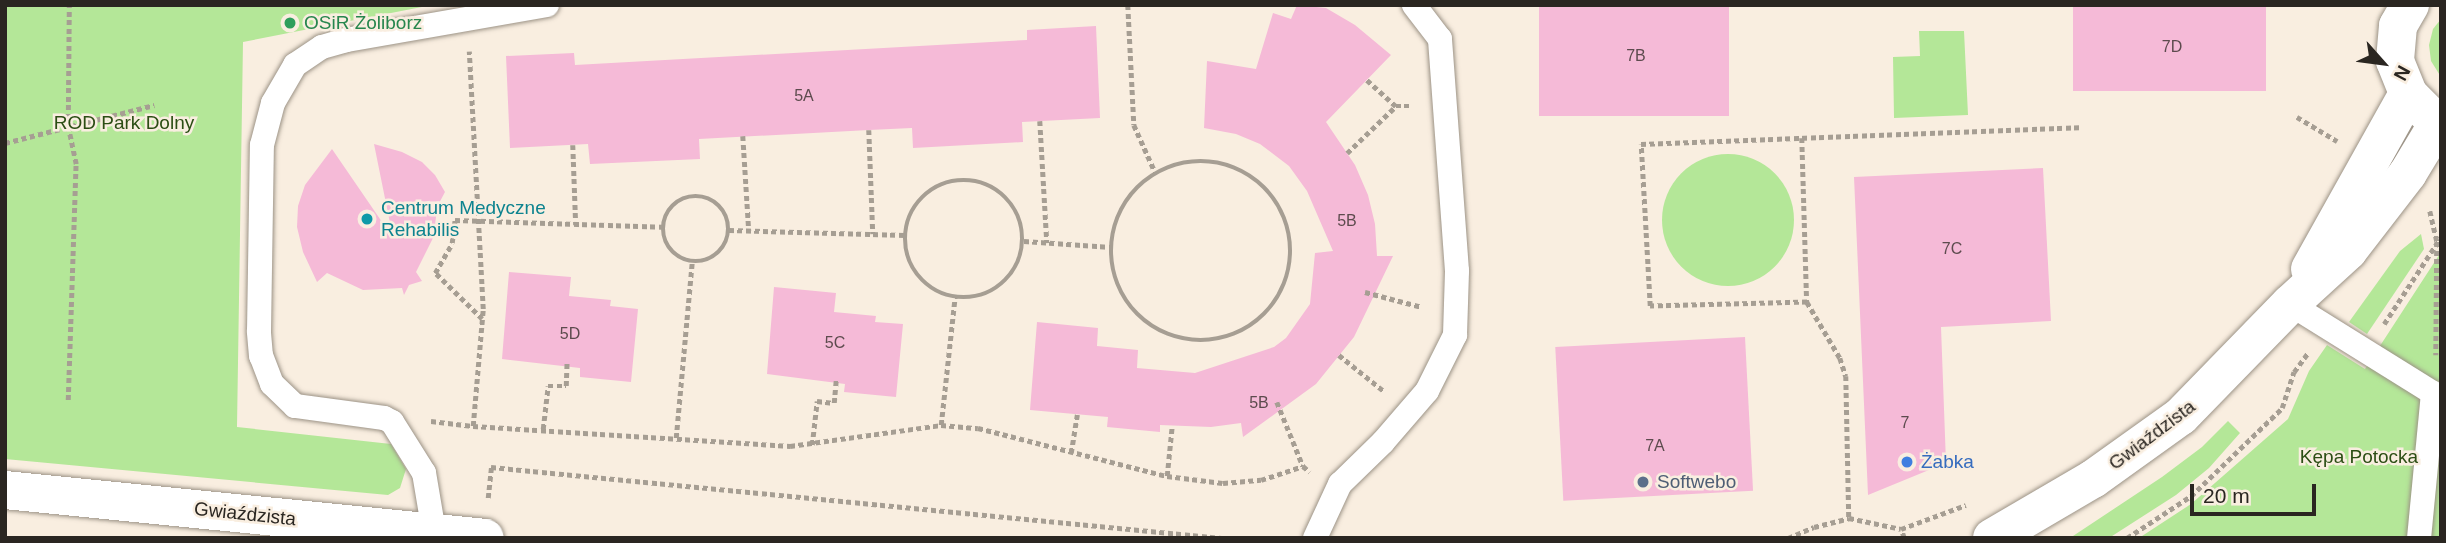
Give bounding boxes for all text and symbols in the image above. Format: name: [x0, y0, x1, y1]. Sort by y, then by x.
place label: OSiR Żoliborz: [304, 12, 422, 34]
marker: OSiR Żoliborz: [282, 15, 298, 31]
north arrow: [2348, 28, 2418, 98]
house number: 7D: [2162, 37, 2182, 57]
house number: 7B: [1626, 46, 1646, 66]
text: N: [2389, 62, 2414, 84]
house number: 5A: [794, 86, 814, 106]
park label: ROD Park Dolny: [54, 112, 194, 134]
place label: Centrum Medyczne Rehabilis: [381, 197, 546, 241]
marker: Centrum Medyczne Rehabilis: [359, 211, 375, 227]
house number: 5B: [1337, 211, 1357, 231]
house number: 7C: [1942, 239, 1962, 259]
house number: 5D: [560, 324, 580, 344]
house number: 5C: [825, 333, 845, 353]
house number: 5B: [1249, 393, 1269, 413]
street label: Gwiaździsta: [2104, 395, 2200, 475]
house number: 7: [1901, 413, 1909, 433]
house number: 7A: [1645, 436, 1665, 456]
park label: Kępa Potocka: [2300, 446, 2418, 468]
place label: Żabka: [1921, 451, 1974, 473]
marker: Żabka: [1899, 454, 1915, 470]
scale bar: [2194, 470, 2320, 514]
place label: Softwebo: [1657, 471, 1736, 493]
marker: Softwebo: [1635, 474, 1651, 490]
text: 20 m: [2203, 484, 2250, 507]
street label: Gwiaździsta: [193, 497, 297, 531]

